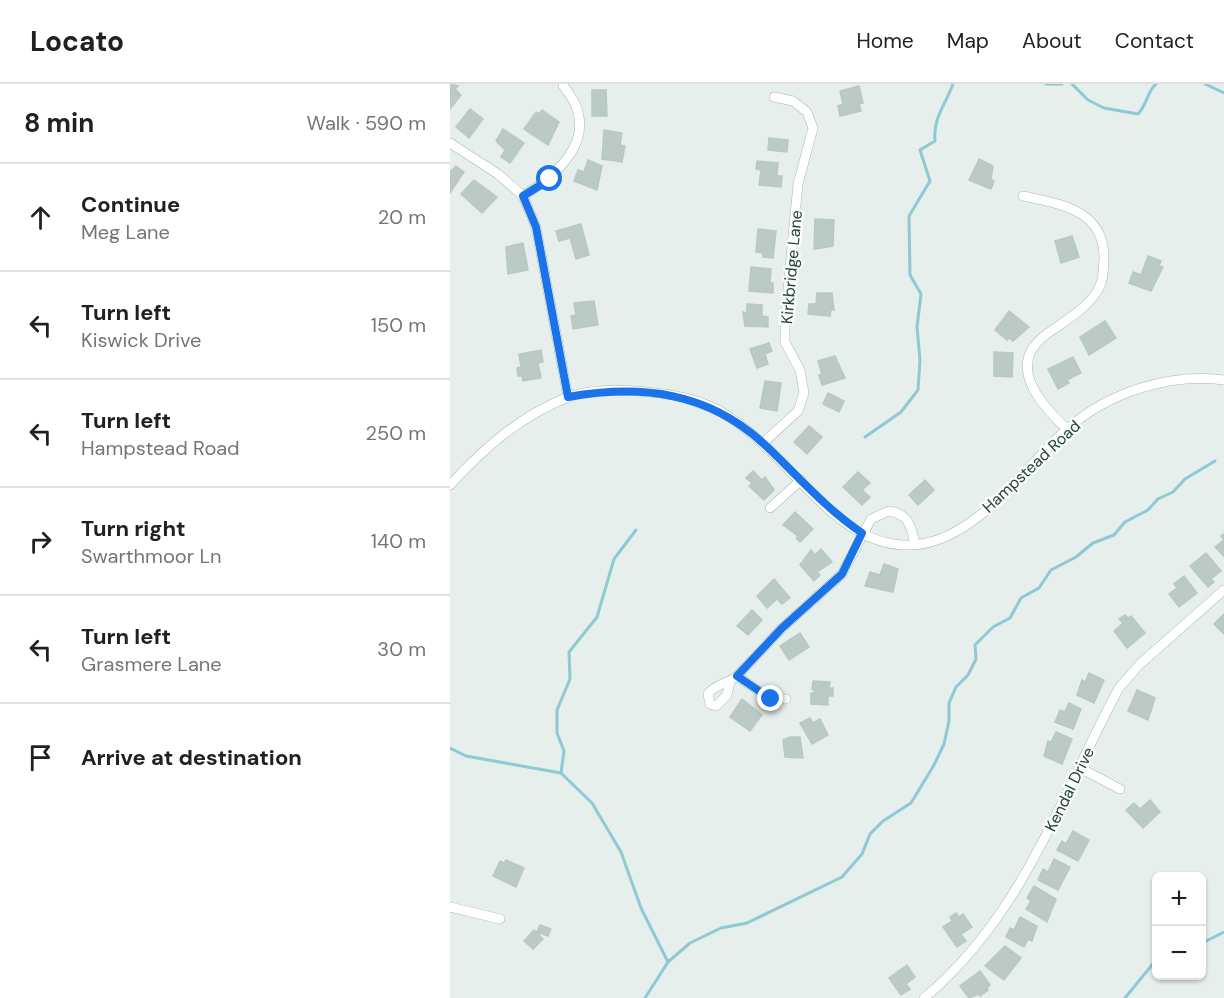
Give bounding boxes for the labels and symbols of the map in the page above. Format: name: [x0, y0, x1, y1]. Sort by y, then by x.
route start: [536, 165, 562, 191]
street label: Kirkbridge Lane: [776, 209, 807, 325]
street label: Hampstead Road: [978, 415, 1085, 517]
route end: [757, 685, 783, 711]
street label: Kendal Drive: [1040, 743, 1099, 835]

